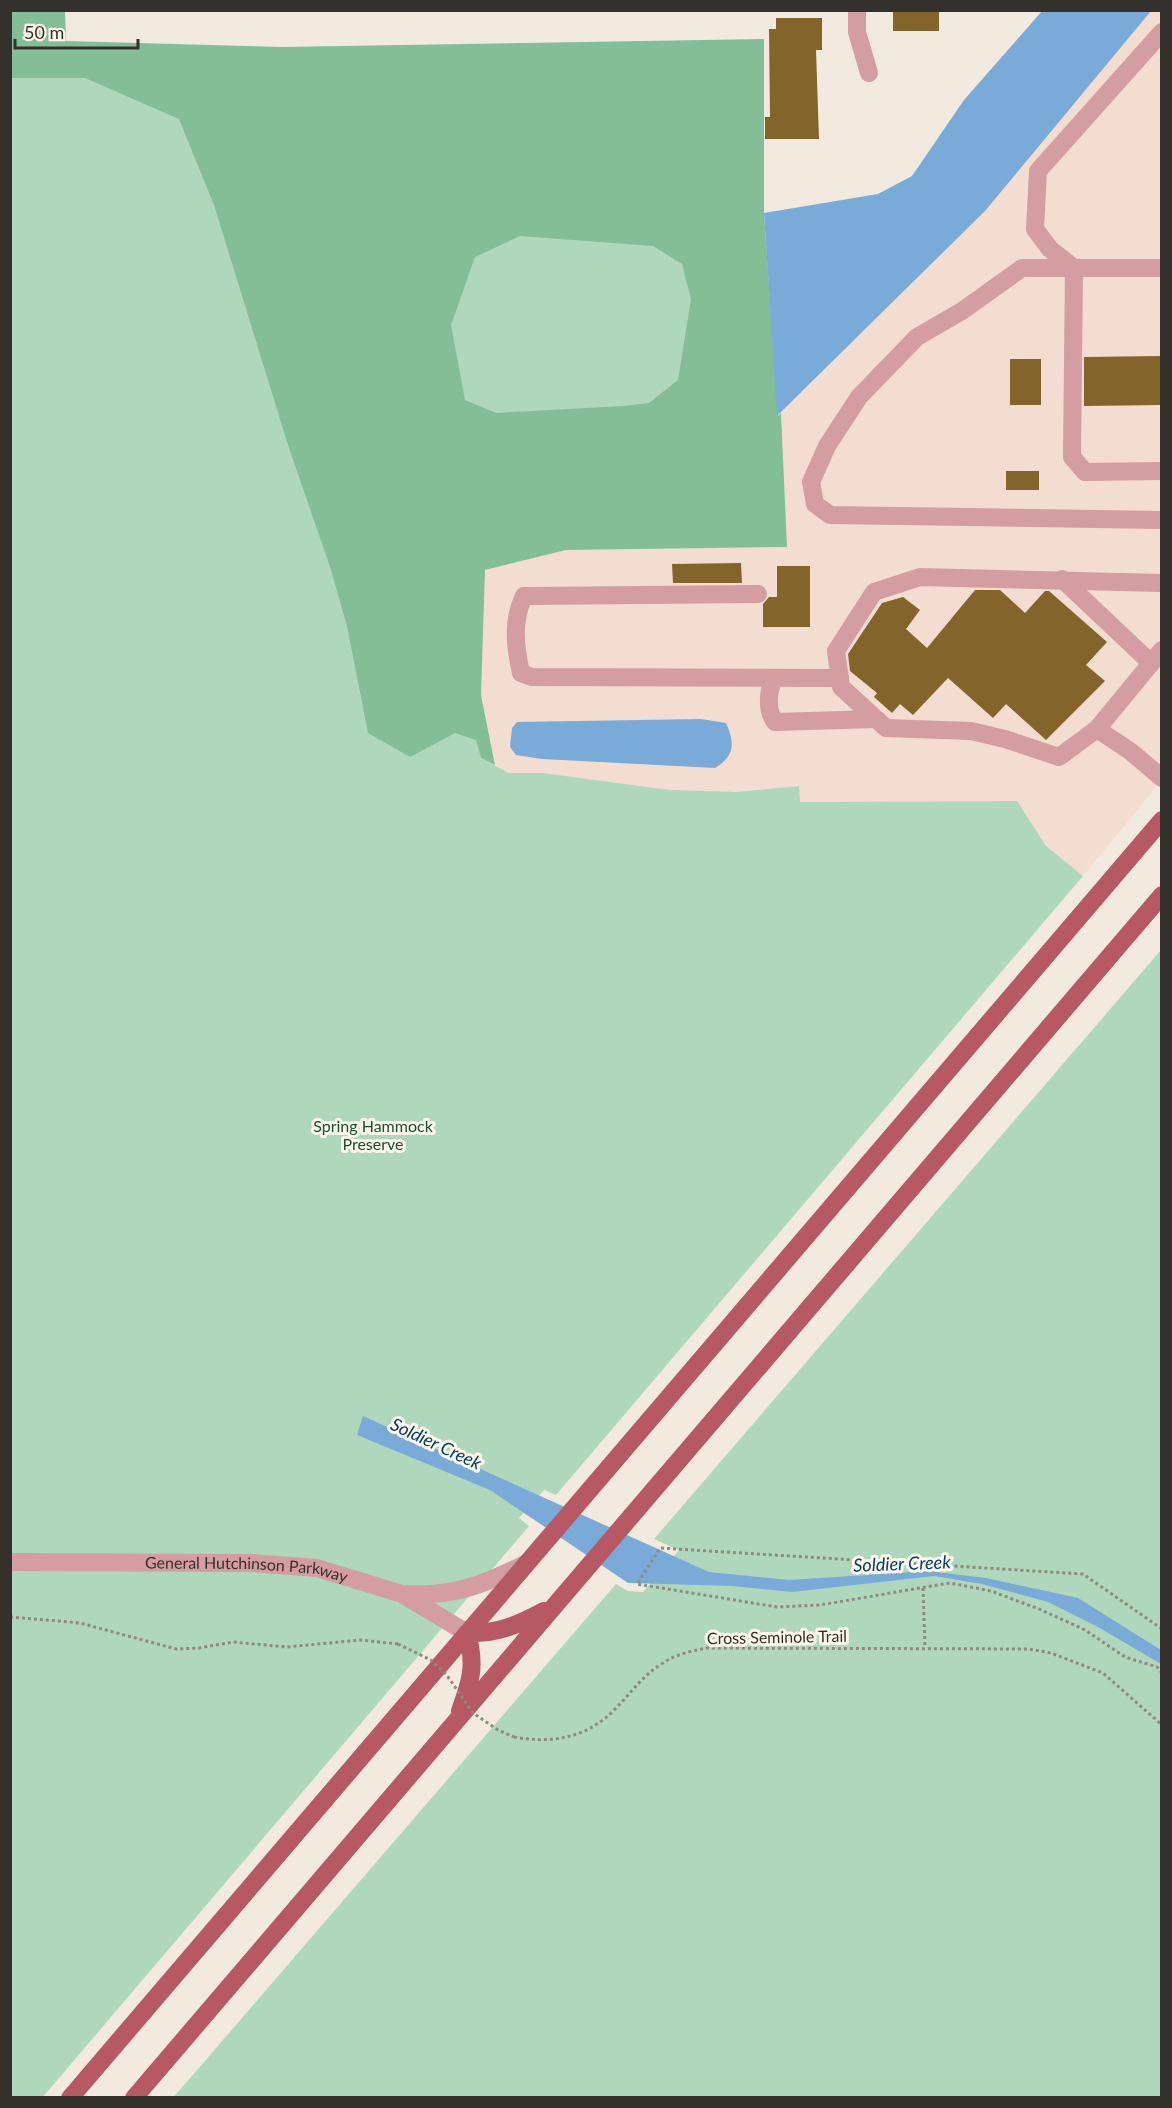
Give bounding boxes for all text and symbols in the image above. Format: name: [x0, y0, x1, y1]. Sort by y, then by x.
scale bar: [15, 12, 138, 50]
text: 50 m: [24, 21, 64, 43]
park label: Spring Hammock Preserve: [313, 1116, 434, 1153]
water label: Soldier Creek: [388, 1413, 486, 1474]
water label: Soldier Creek: [853, 1550, 952, 1576]
street label: General Hutchinson Parkway: [145, 1553, 351, 1586]
street label: Cross Seminole Trail: [707, 1626, 847, 1647]

